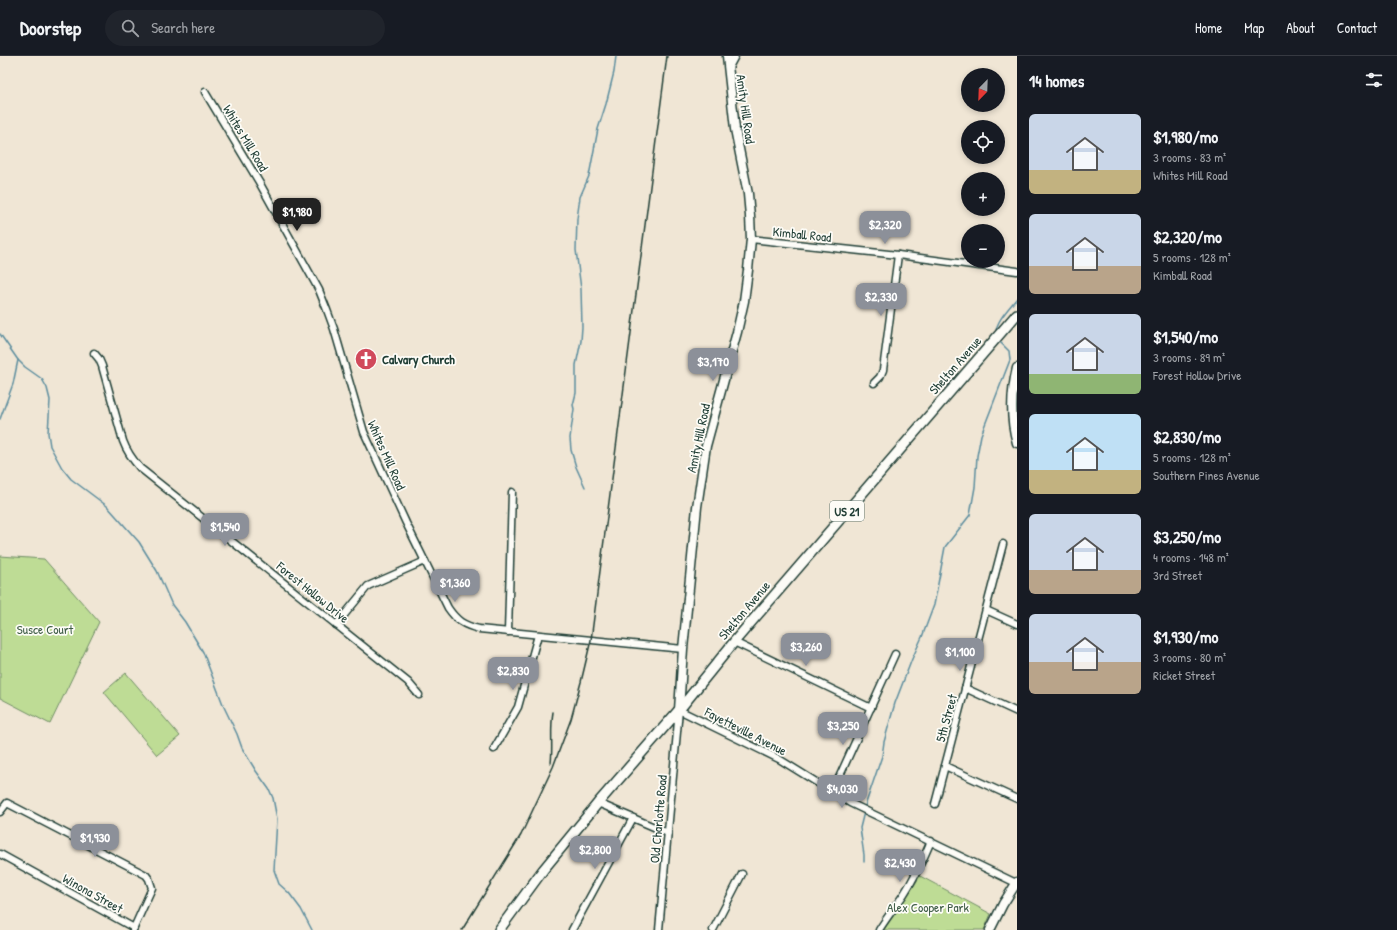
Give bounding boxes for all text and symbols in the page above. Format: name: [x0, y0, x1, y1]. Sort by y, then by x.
search box: [105, 10, 385, 46]
text: Doorstep: [20, 15, 81, 41]
icon: search: [119, 17, 141, 39]
text: Search here: [151, 17, 215, 38]
text: Home: [1195, 18, 1222, 37]
text: Map: [1244, 18, 1264, 37]
text: About: [1286, 18, 1315, 37]
text: Contact: [1337, 18, 1377, 37]
north arrow: [961, 68, 1005, 112]
map controls: [961, 68, 1005, 268]
text: 14 homes: [1029, 69, 1084, 92]
icon: filters: [1363, 69, 1385, 91]
street label: Amity Hill Road: [732, 73, 760, 145]
street label: Whites Mill Road: [219, 101, 273, 175]
button: locate: [961, 120, 1005, 164]
text: $1,980/mo: [1153, 125, 1218, 148]
icon: home: [1061, 130, 1109, 178]
text: 3 rooms · 83 m²: [1153, 148, 1226, 166]
text: Whites Mill Road: [1153, 166, 1228, 184]
button: +: [961, 172, 1005, 216]
pin: $1,980: [264, 198, 330, 232]
text: $1,980: [282, 202, 312, 220]
pin: $2,320: [852, 211, 918, 245]
text: $2,320: [868, 215, 902, 233]
street label: Kimball Road: [772, 222, 832, 246]
button: −: [961, 224, 1005, 268]
text: $2,320/mo: [1153, 225, 1222, 248]
icon: home: [1061, 230, 1109, 278]
text: 5 rooms · 128 m²: [1153, 248, 1231, 266]
text: Kimball Road: [1153, 266, 1212, 284]
pin: $2,330: [848, 283, 914, 317]
text: $2,330: [865, 287, 897, 305]
text: $1,540/mo: [1153, 325, 1218, 348]
icon: home: [1061, 330, 1109, 378]
street label: Shelton Avenue: [925, 332, 985, 398]
church icon: Calvary Church: [353, 346, 379, 372]
pin: $3,170: [680, 348, 746, 382]
text: 3 rooms · 89 m²: [1153, 348, 1225, 366]
place label: Calvary Church: [382, 350, 455, 369]
text: $3,170: [697, 352, 729, 370]
text: Forest Hollow Drive: [1153, 366, 1241, 384]
street label: Amity Hill Road: [682, 402, 714, 474]
street label: Whites Mill Road: [364, 417, 410, 493]
text: $2,830/mo: [1153, 425, 1221, 448]
icon: home: [1061, 430, 1109, 478]
text: 5 rooms · 128 m²: [1153, 448, 1231, 466]
text: Southern Pines Avenue: [1153, 466, 1260, 484]
road number: US 21: [830, 501, 864, 521]
pin: $1,540: [192, 513, 258, 547]
text: $1,540: [210, 517, 240, 535]
text: $3,250/mo: [1153, 525, 1221, 548]
icon: home: [1061, 530, 1109, 578]
text: 4 rooms · 148 m²: [1153, 548, 1229, 566]
street label: Forest Hollow Drive: [272, 557, 353, 627]
text: 3rd Street: [1153, 566, 1202, 584]
pin: $1,360: [422, 569, 488, 603]
text: $1,360: [440, 573, 470, 591]
street label: Shelton Avenue: [714, 577, 774, 643]
park label: Susce Court: [17, 620, 74, 638]
text: $1,930/mo: [1153, 625, 1218, 648]
icon: home: [1061, 630, 1109, 678]
pin: $3,260: [773, 633, 839, 667]
text: $3,260: [790, 637, 822, 655]
pin: $1,100: [927, 638, 993, 672]
text: $1,100: [945, 642, 975, 660]
text: 3 rooms · 80 m²: [1153, 648, 1226, 666]
pin: $2,830: [480, 657, 546, 691]
text: $2,830: [497, 661, 529, 679]
text: Ricket Street: [1153, 666, 1215, 684]
street label: 5th Street: [931, 692, 961, 744]
street label: Fayetteville Avenue: [701, 702, 790, 759]
pin: $3,250: [810, 712, 876, 746]
text: $3,250: [827, 716, 859, 734]
street label: Old Charlotte Road: [645, 774, 671, 864]
pin: $4,030: [809, 775, 875, 809]
text: $4,030: [826, 779, 858, 797]
pin: $1,930: [62, 824, 128, 858]
text: $1,930: [80, 828, 110, 846]
pin: $2,800: [562, 836, 628, 870]
text: $2,800: [579, 840, 611, 858]
pin: $2,430: [867, 849, 933, 883]
text: $2,430: [884, 853, 916, 871]
street label: Winona Street: [60, 869, 127, 917]
park label: Alex Cooper Park: [887, 898, 970, 916]

